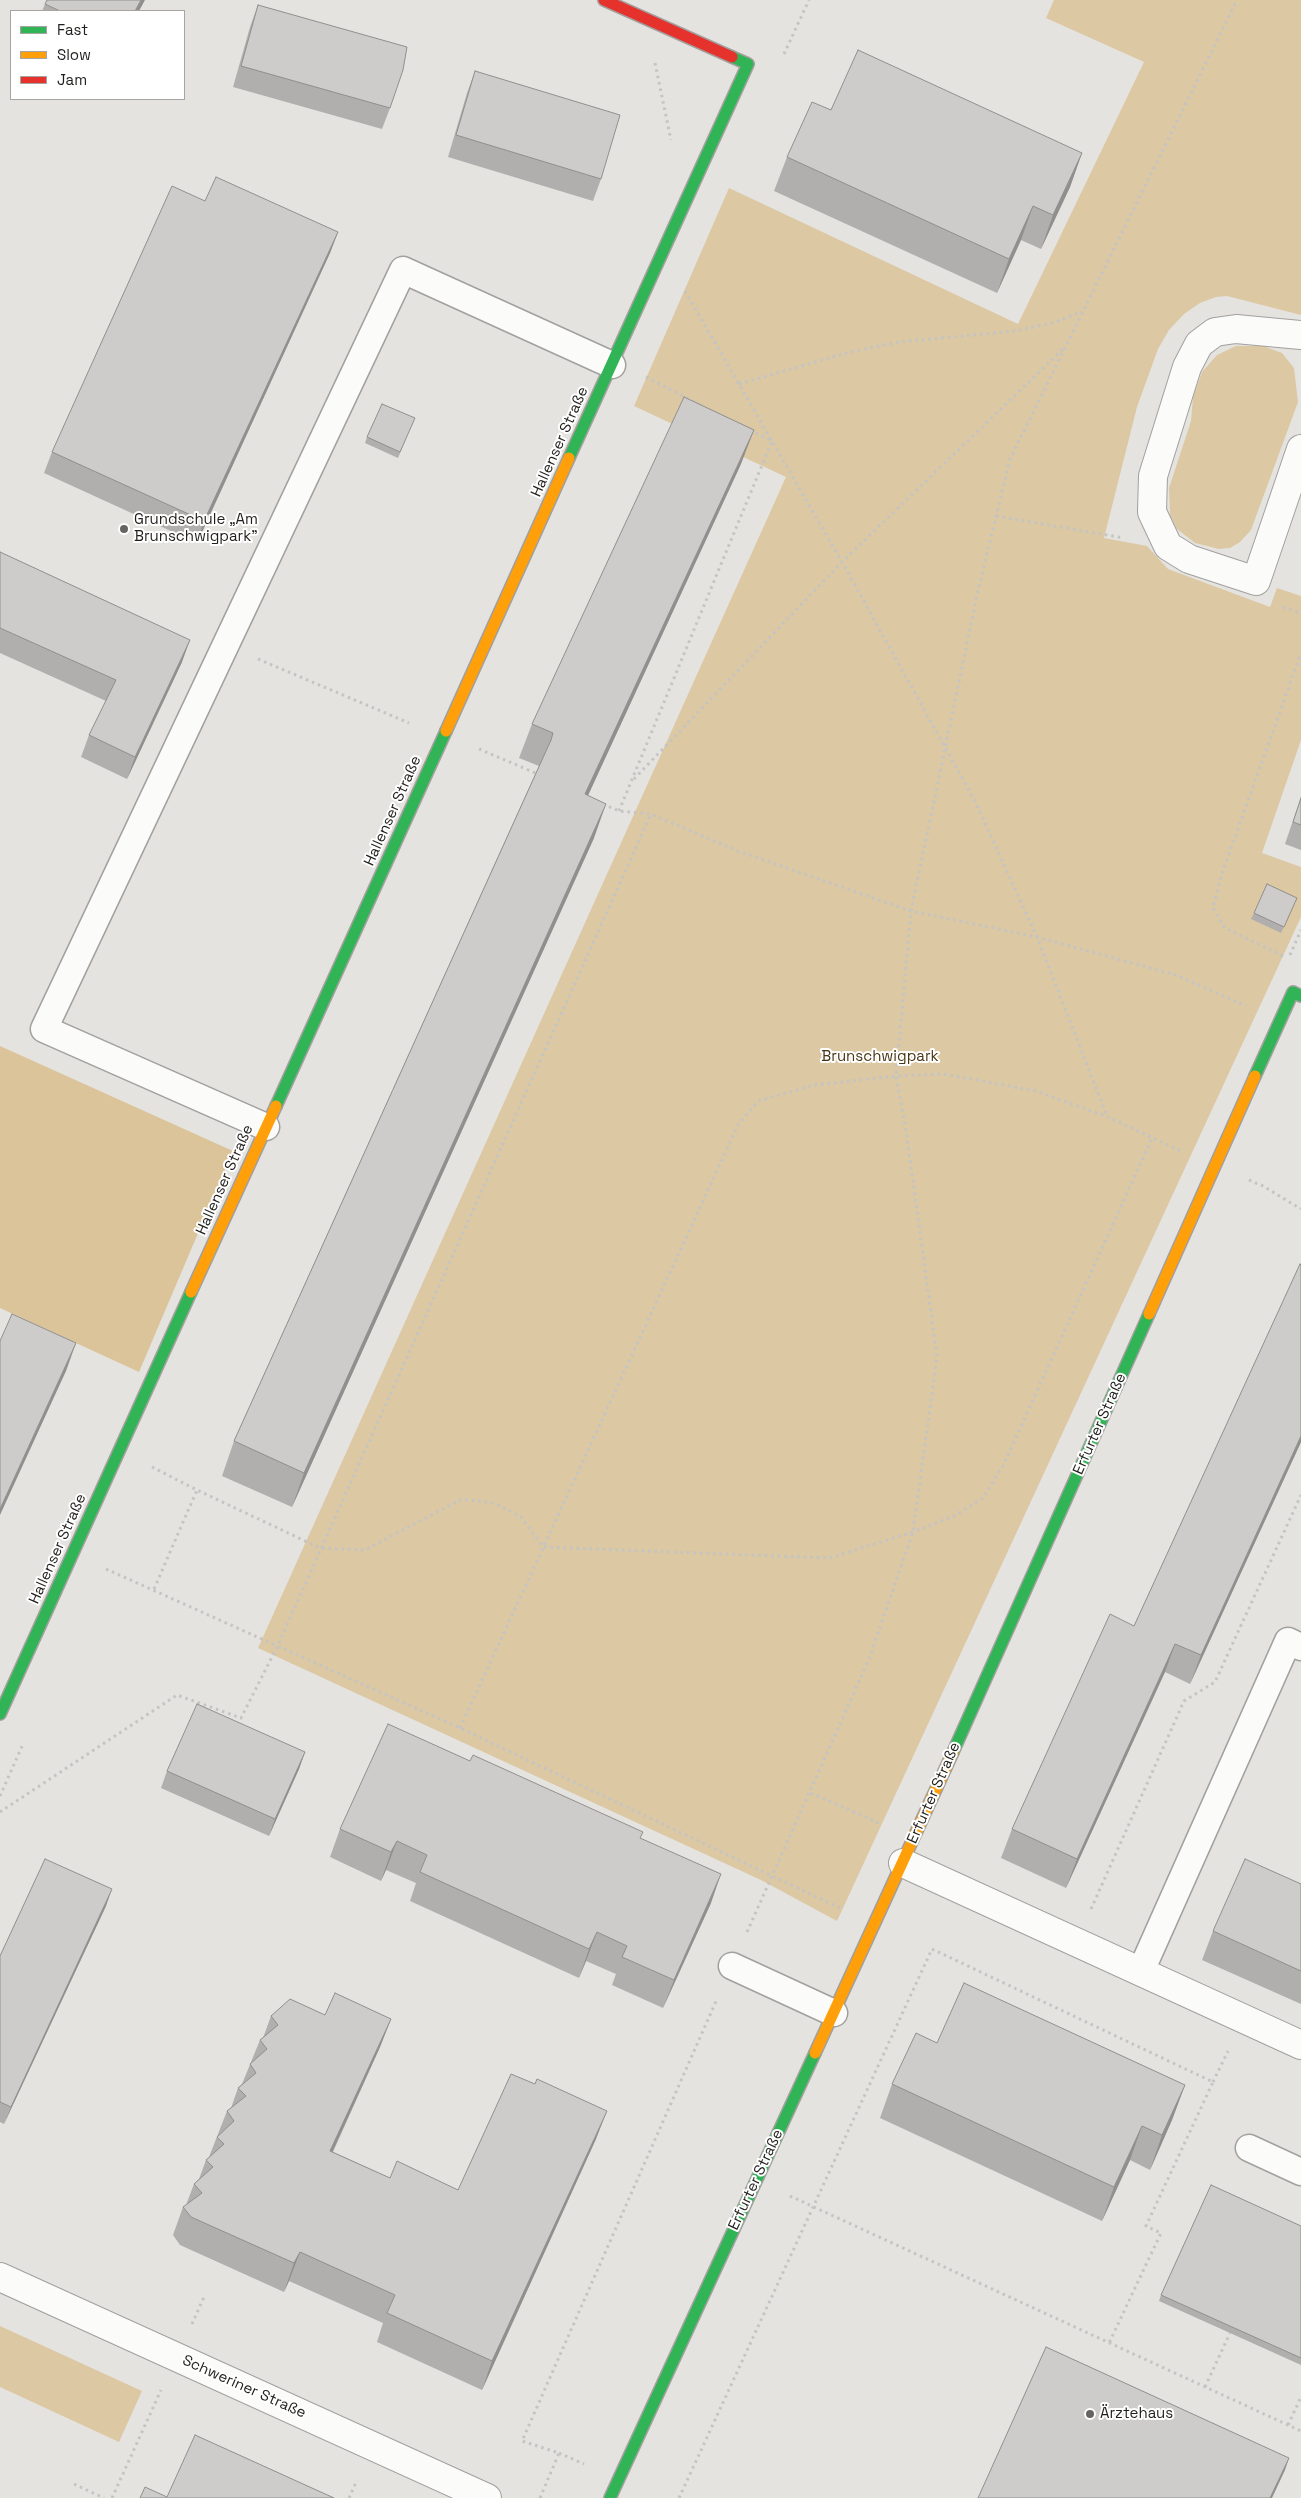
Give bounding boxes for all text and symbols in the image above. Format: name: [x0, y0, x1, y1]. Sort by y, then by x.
legend: [10, 10, 185, 100]
text: Fast: [57, 20, 88, 39]
text: Slow: [57, 45, 91, 64]
text: Jam: [57, 70, 87, 89]
street label: Hallenser Straße: [528, 384, 592, 500]
place label: Grundschule „Am Brunschwigpark”: [134, 511, 258, 546]
marker: Grundschule „Am Brunschwigpark”: [118, 523, 130, 535]
street label: Hallenser Straße: [361, 753, 425, 869]
park label: Brunschwigpark: [821, 1048, 939, 1066]
street label: Hallenser Straße: [193, 1122, 257, 1238]
street label: Erfurter Straße: [1070, 1371, 1130, 1477]
street label: Hallenser Straße: [26, 1491, 90, 1607]
street label: Erfurter Straße: [904, 1740, 964, 1846]
street label: Erfurter Straße: [725, 2127, 787, 2233]
street label: Schweriner Straße: [179, 2352, 309, 2422]
place label: Ärztehaus: [1100, 2405, 1173, 2423]
marker: Ärztehaus: [1084, 2408, 1096, 2420]

